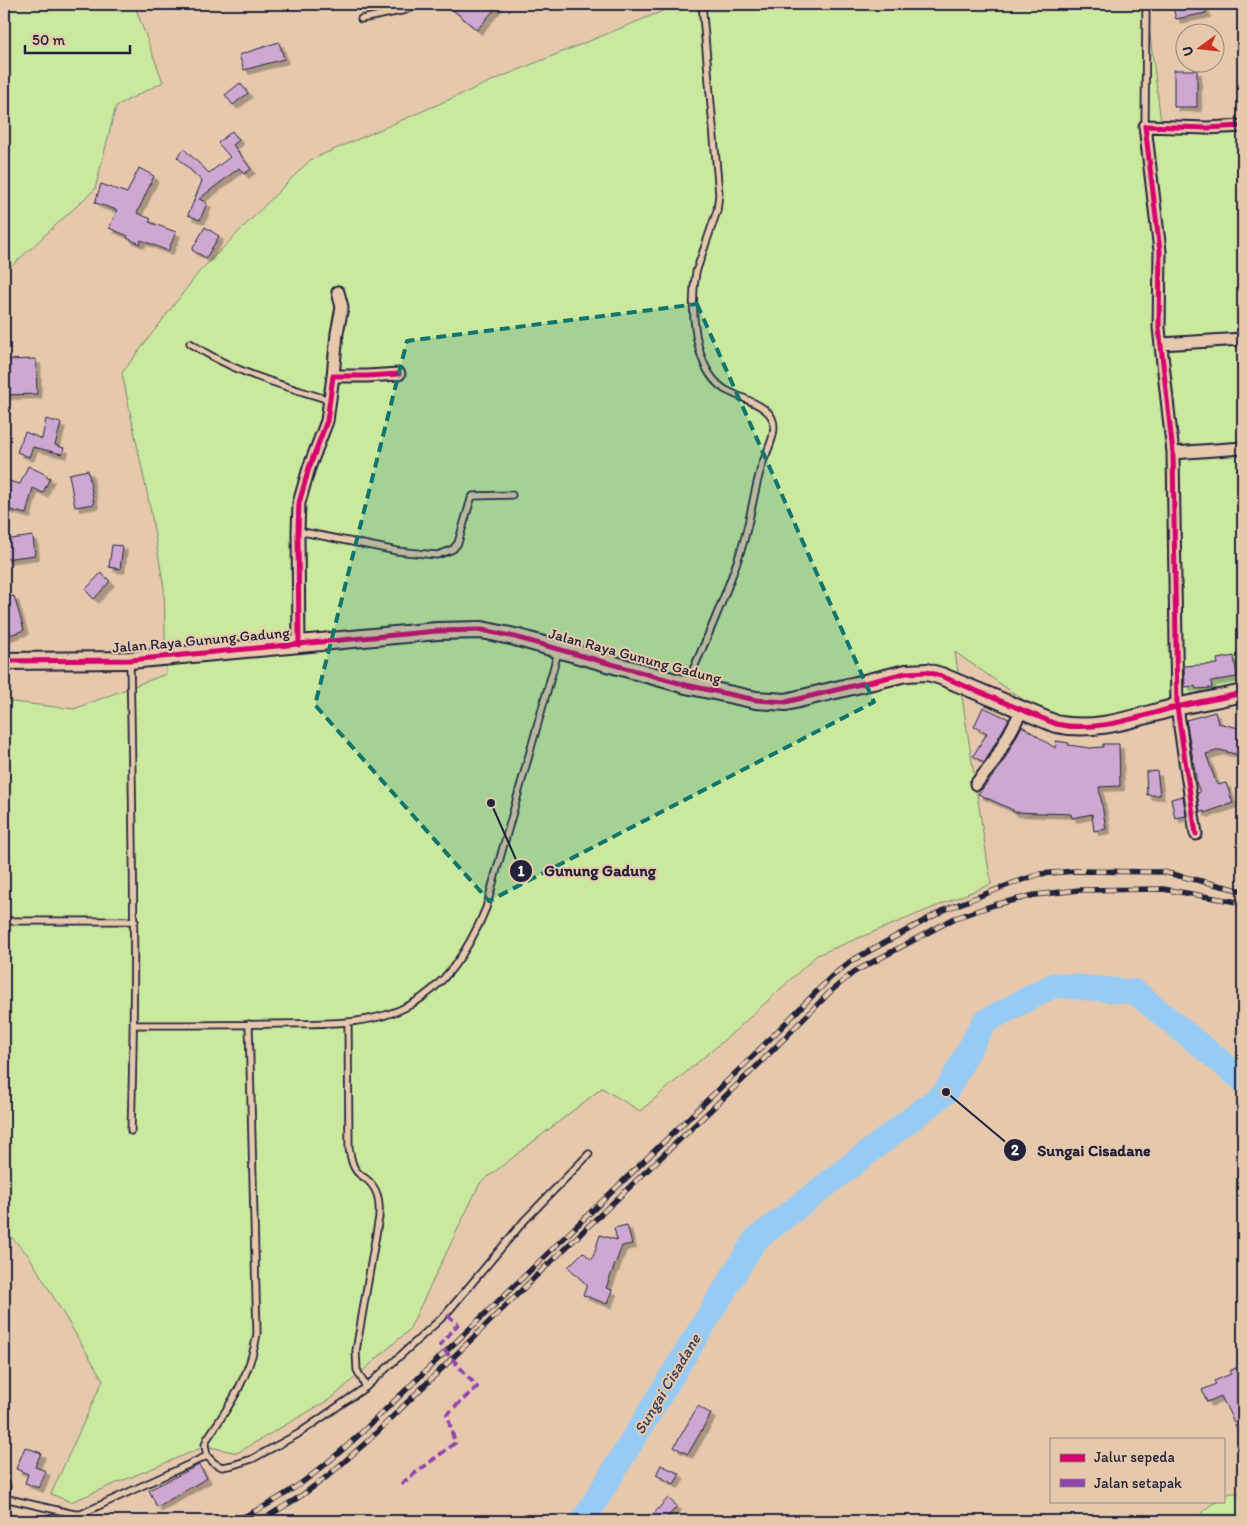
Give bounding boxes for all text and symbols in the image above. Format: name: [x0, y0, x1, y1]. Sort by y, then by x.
scale bar: [25, 22, 130, 54]
north arrow: [1174, 22, 1224, 72]
text: 50 m: [32, 31, 65, 49]
text: U: [1179, 45, 1197, 58]
street label: Jalan Raya Gunung Gadung: [112, 623, 291, 657]
street label: Jalan Raya Gunung Gadung: [547, 624, 724, 688]
callout: Gunung Gadung: [509, 855, 666, 886]
text: Gunung Gadung: [544, 861, 657, 881]
text: 1: [518, 862, 525, 880]
callout: Sungai Cisadane: [1003, 1135, 1161, 1166]
text: 2: [1011, 1141, 1019, 1159]
text: Sungai Cisadane: [1037, 1141, 1151, 1161]
water label: Sungai Cisadane: [630, 1329, 705, 1437]
legend: [1050, 1438, 1224, 1502]
text: Jalur sepeda: [1094, 1448, 1175, 1466]
text: Jalan setapak: [1094, 1474, 1182, 1492]

